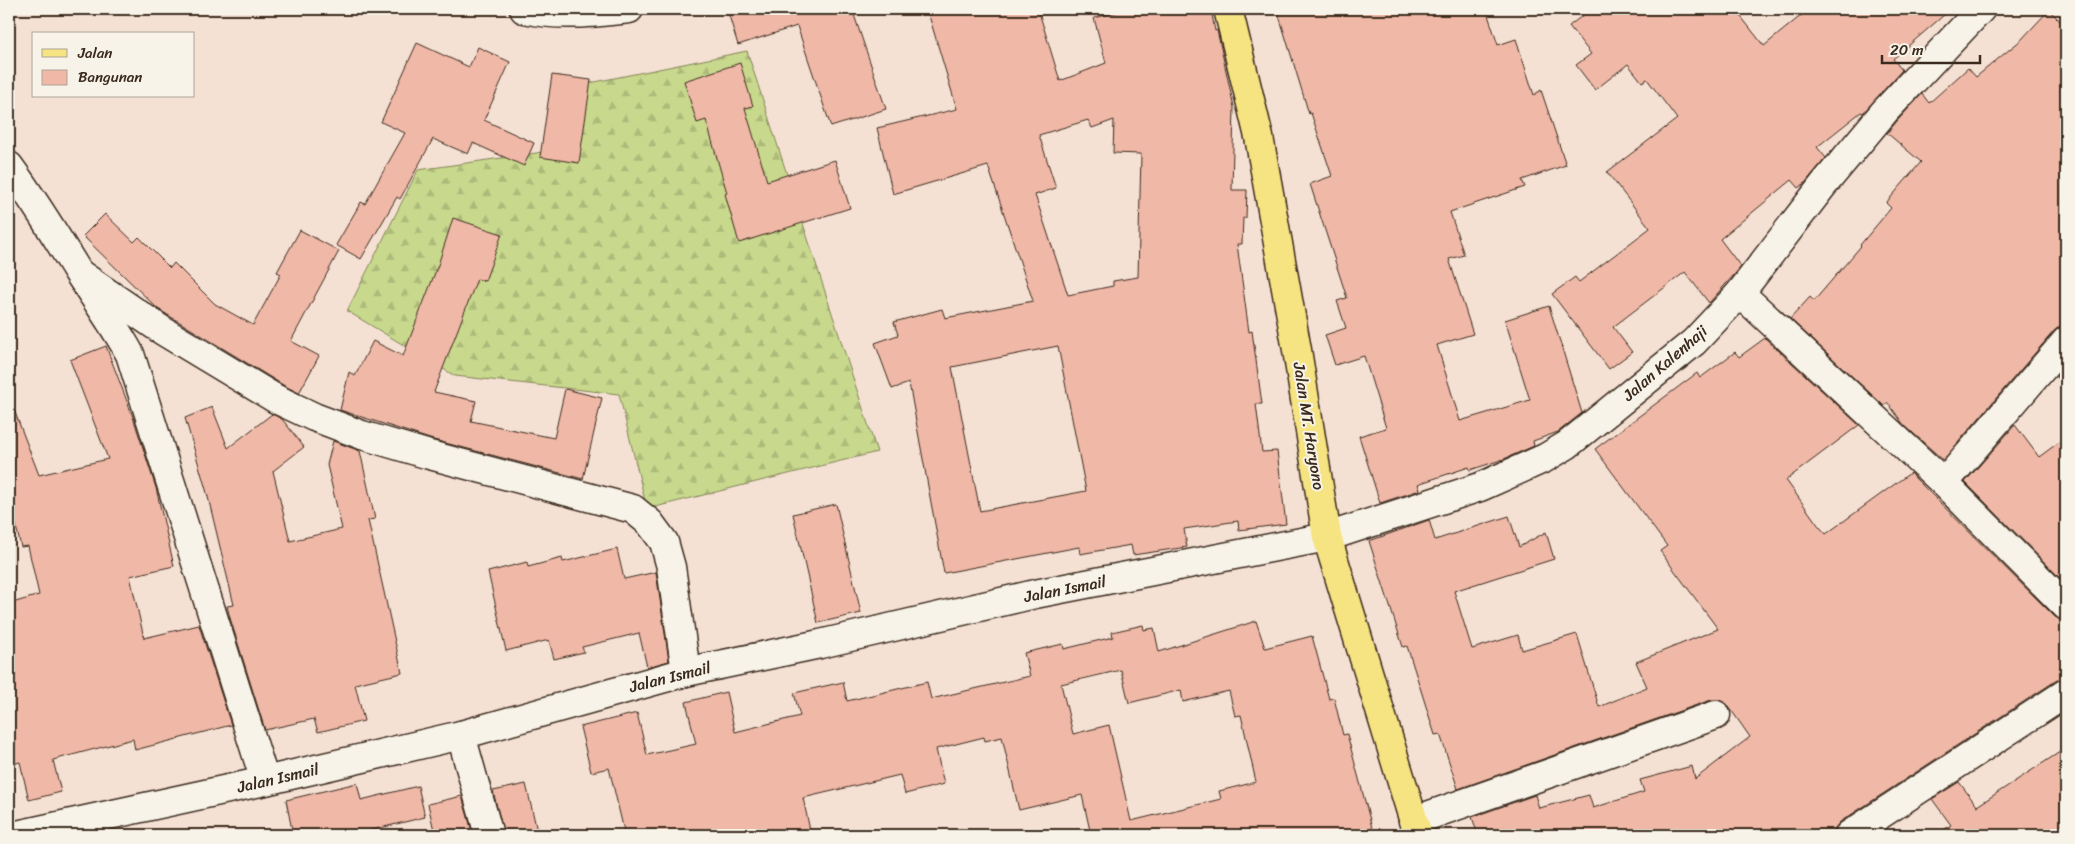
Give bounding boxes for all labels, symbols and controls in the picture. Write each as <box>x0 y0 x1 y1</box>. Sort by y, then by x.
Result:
legend <box>32 32 195 98</box>
scale bar <box>1882 32 1980 64</box>
text: 20 m <box>1890 37 1924 63</box>
text: Jalan <box>77 40 112 66</box>
text: Bangunan <box>78 64 142 90</box>
street label: Jalan Kalenhaji <box>1615 317 1715 409</box>
street label: Jalan MT. Haryono <box>1284 359 1333 492</box>
street label: Jalan Ismail <box>1020 567 1109 611</box>
street label: Jalan Ismail <box>625 653 714 701</box>
street label: Jalan Ismail <box>233 754 322 802</box>

